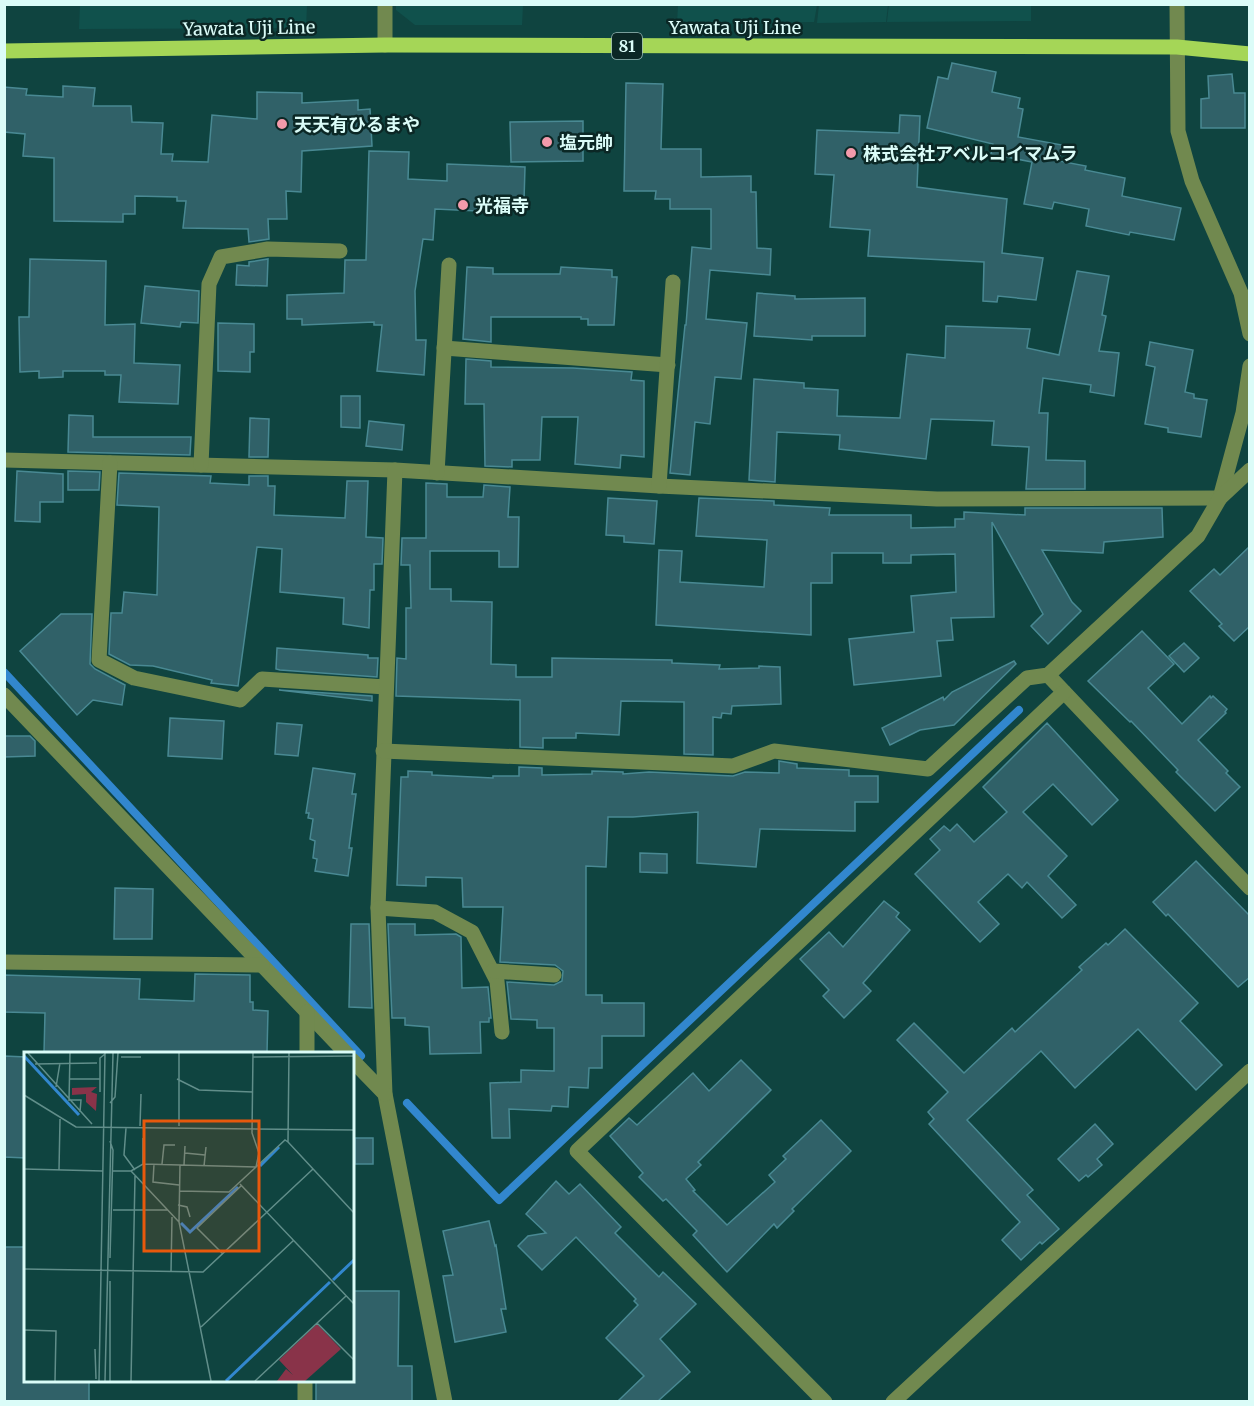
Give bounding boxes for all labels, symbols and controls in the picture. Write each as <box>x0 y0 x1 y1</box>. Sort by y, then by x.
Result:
street label: Yawata Uji Line <box>182 15 315 41</box>
street label: Yawata Uji Line <box>668 16 801 39</box>
road number: 81 <box>612 33 642 59</box>
place label: 天天有ひるまや <box>294 113 420 136</box>
marker: 天天有ひるまや <box>275 117 289 131</box>
place label: 塩元帥 <box>559 131 613 154</box>
marker: 塩元帥 <box>540 135 554 149</box>
place label: 株式会社アベルコイマムラ <box>863 142 1077 165</box>
marker: 株式会社アベルコイマムラ <box>844 146 858 160</box>
place label: 光福寺 <box>475 194 529 217</box>
marker: 光福寺 <box>456 198 470 212</box>
inset map <box>24 1052 354 1382</box>

